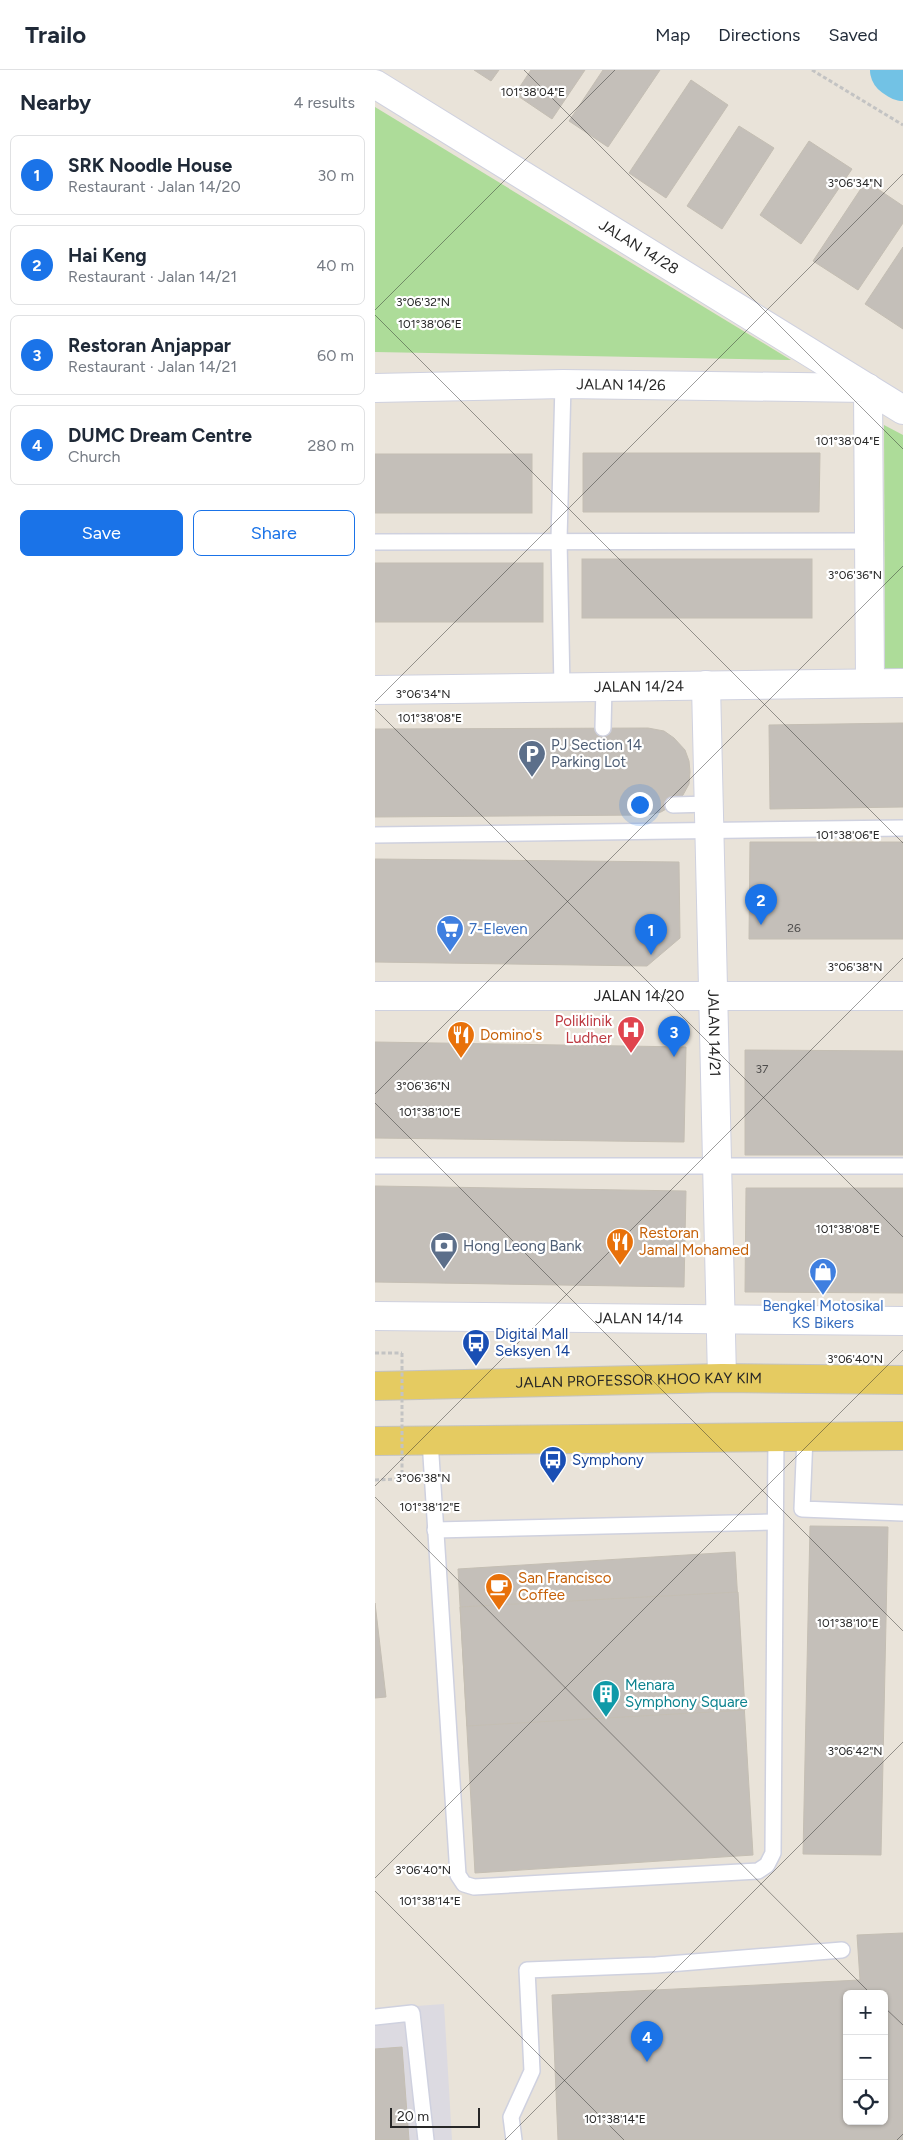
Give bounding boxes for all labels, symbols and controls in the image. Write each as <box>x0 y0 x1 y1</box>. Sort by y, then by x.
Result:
text: Trailo <box>25 20 86 49</box>
text: Map <box>655 24 690 46</box>
text: Directions <box>718 24 800 46</box>
text: Saved <box>828 24 878 46</box>
text: 101°38'04"E <box>501 85 565 99</box>
text: Nearby <box>20 90 91 115</box>
text: 4 results <box>294 93 355 112</box>
text: SRK Noodle House <box>68 154 232 177</box>
text: 1 <box>34 166 40 185</box>
text: 30 m <box>317 166 354 185</box>
text: 3°06'34"N <box>828 176 882 190</box>
text: Restaurant · Jalan 14/20 <box>68 177 241 196</box>
street label: JALAN 14/28 <box>596 216 682 278</box>
text: Hai Keng <box>68 244 147 267</box>
text: 2 <box>32 256 42 275</box>
text: 40 m <box>316 256 354 275</box>
text: Restaurant · Jalan 14/21 <box>68 267 237 286</box>
text: 3°06'32"N <box>396 295 450 309</box>
text: 101°38'06"E <box>398 317 462 331</box>
text: Restoran Anjappar <box>68 334 231 357</box>
text: 3 <box>33 346 41 365</box>
text: 60 m <box>317 346 354 365</box>
text: Restaurant · Jalan 14/21 <box>68 357 237 376</box>
street label: JALAN 14/26 <box>576 375 666 394</box>
text: DUMC Dream Centre <box>68 424 252 447</box>
text: 101°38'04"E <box>816 434 880 448</box>
text: 4 <box>32 436 42 455</box>
text: 280 m <box>307 436 354 455</box>
text: Church <box>68 447 120 466</box>
button: Save <box>20 510 183 556</box>
button: Share <box>193 510 355 556</box>
text: 3°06'36"N <box>828 568 882 582</box>
street label: JALAN 14/24 <box>594 677 684 696</box>
text: 3°06'34"N <box>396 687 450 701</box>
text: 101°38'08"E <box>398 711 462 725</box>
place label: PJ Section 14 Parking Lot <box>551 736 642 771</box>
parking icon: PJ Section 14 Parking Lot <box>517 739 547 778</box>
your location <box>627 792 653 818</box>
text: 101°38'06"E <box>816 828 880 842</box>
pin: 2 <box>745 884 777 925</box>
supermarket icon: 7-Eleven <box>435 914 465 953</box>
pin: 1 <box>635 914 667 955</box>
place label: 7-Eleven <box>469 920 528 938</box>
house number: 26 <box>787 921 801 935</box>
text: 3°06'38"N <box>828 960 882 974</box>
street label: JALAN 14/20 <box>594 987 684 1005</box>
street label: JALAN 14/21 <box>704 989 724 1077</box>
place label: Poliklinik Ludher <box>555 1012 613 1047</box>
hospital icon: Poliklinik Ludher <box>616 1015 646 1054</box>
pin: 3 <box>658 1016 690 1057</box>
restaurant icon: Domino's <box>446 1020 476 1059</box>
place label: Domino's <box>480 1026 542 1044</box>
house number: 37 <box>756 1062 769 1076</box>
text: 3°06'36"N <box>396 1079 450 1093</box>
text: 101°38'10"E <box>399 1105 461 1119</box>
text: 101°38'08"E <box>816 1222 880 1236</box>
place label: Restoran Jamal Mohamed <box>639 1224 749 1259</box>
restaurant icon: Restoran Jamal Mohamed <box>605 1227 635 1266</box>
bank icon: Hong Leong Bank <box>429 1231 459 1270</box>
place label: Hong Leong Bank <box>463 1237 583 1255</box>
shop icon: Bengkel Motosikal KS Bikers <box>808 1257 838 1296</box>
place label: Bengkel Motosikal KS Bikers <box>762 1297 884 1332</box>
street label: JALAN 14/14 <box>595 1309 683 1328</box>
place label: Digital Mall Seksyen 14 <box>495 1325 570 1360</box>
bus stop icon: Digital Mall Seksyen 14 <box>461 1328 491 1367</box>
text: 3°06'40"N <box>827 1352 883 1366</box>
street label: JALAN PROFESSOR KHOO KAY KIM <box>516 1369 762 1392</box>
bus stop icon: Symphony <box>538 1445 568 1484</box>
place label: Symphony <box>572 1451 644 1469</box>
text: 3°06'38"N <box>396 1471 450 1485</box>
text: 101°38'12"E <box>400 1500 460 1514</box>
place label: San Francisco Coffee <box>518 1569 612 1604</box>
cafe icon: San Francisco Coffee <box>484 1572 514 1611</box>
text: 101°38'10"E <box>817 1616 879 1630</box>
place label: Menara Symphony Square <box>625 1676 748 1711</box>
building icon: Menara Symphony Square <box>591 1679 621 1718</box>
text: 3°06'42"N <box>827 1744 883 1758</box>
text: 3°06'40"N <box>395 1863 451 1877</box>
text: 101°38'14"E <box>399 1894 461 1908</box>
map controls <box>843 1990 888 2125</box>
button: + <box>843 1990 888 2035</box>
pin: 4 <box>631 2021 663 2062</box>
button: − <box>843 2035 888 2080</box>
button: locate <box>843 2080 888 2125</box>
scale bar <box>390 2105 480 2128</box>
text: 20 m <box>397 2108 429 2125</box>
text: 101°38'14"E <box>584 2112 646 2126</box>

